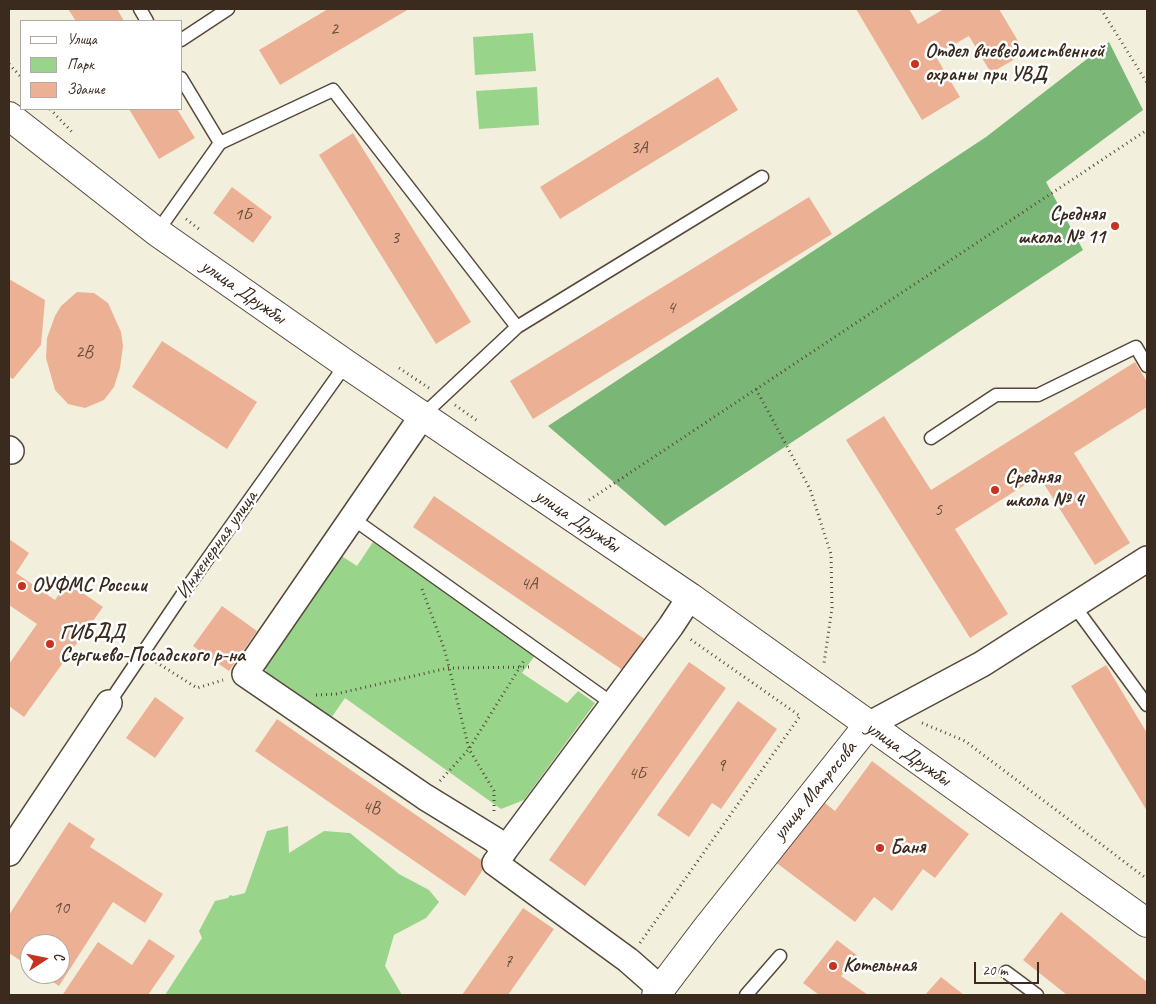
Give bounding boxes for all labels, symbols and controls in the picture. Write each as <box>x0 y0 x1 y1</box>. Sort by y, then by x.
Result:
house number: 2 <box>330 18 338 40</box>
legend <box>20 20 182 110</box>
text: Улица <box>67 30 97 49</box>
place label: Отдел вневедомственной охраны при УВД <box>925 40 1104 87</box>
text: Парк <box>67 55 94 74</box>
marker: Отдел вневедомственной охраны при УВД <box>909 58 921 70</box>
text: Здание <box>67 80 105 99</box>
house number: 3А <box>630 137 648 159</box>
place label: Средняя школа № 11 <box>1018 203 1105 250</box>
house number: 1Б <box>234 204 252 226</box>
marker: Средняя школа № 11 <box>1109 220 1121 232</box>
house number: 3 <box>391 227 399 249</box>
street label: улица Дружбы <box>196 254 290 330</box>
house number: 4 <box>667 297 675 319</box>
house number: 2В <box>75 341 93 363</box>
place label: Средняя школа № 4 <box>1005 466 1083 513</box>
street label: улица Дружбы <box>530 484 624 558</box>
marker: Средняя школа № 4 <box>989 484 1001 496</box>
street label: Инженерная улица <box>171 486 263 604</box>
house number: 5 <box>934 499 942 521</box>
house number: 4А <box>520 573 538 595</box>
place label: ОУФМС России <box>32 574 147 598</box>
marker: ОУФМС России <box>16 580 28 592</box>
place label: ГИБДД Сергиево-Посадского р-на <box>60 621 245 668</box>
marker: ГИБДД Сергиево-Посадского р-на <box>44 638 56 650</box>
street label: улица Дружбы <box>861 716 955 792</box>
street label: улица Матросова <box>768 737 862 845</box>
house number: 9 <box>717 755 725 777</box>
house number: 4Б <box>628 763 646 785</box>
house number: 4В <box>362 797 380 819</box>
place label: Баня <box>890 836 925 860</box>
marker: Баня <box>874 842 886 854</box>
house number: 10 <box>53 897 69 919</box>
north arrow <box>20 934 70 984</box>
text: С <box>50 951 68 961</box>
house number: 7 <box>504 951 512 973</box>
scale bar <box>976 952 1041 984</box>
place label: Котельная <box>843 954 916 978</box>
marker: Котельная <box>827 960 839 972</box>
text: 20 m <box>982 961 1008 980</box>

